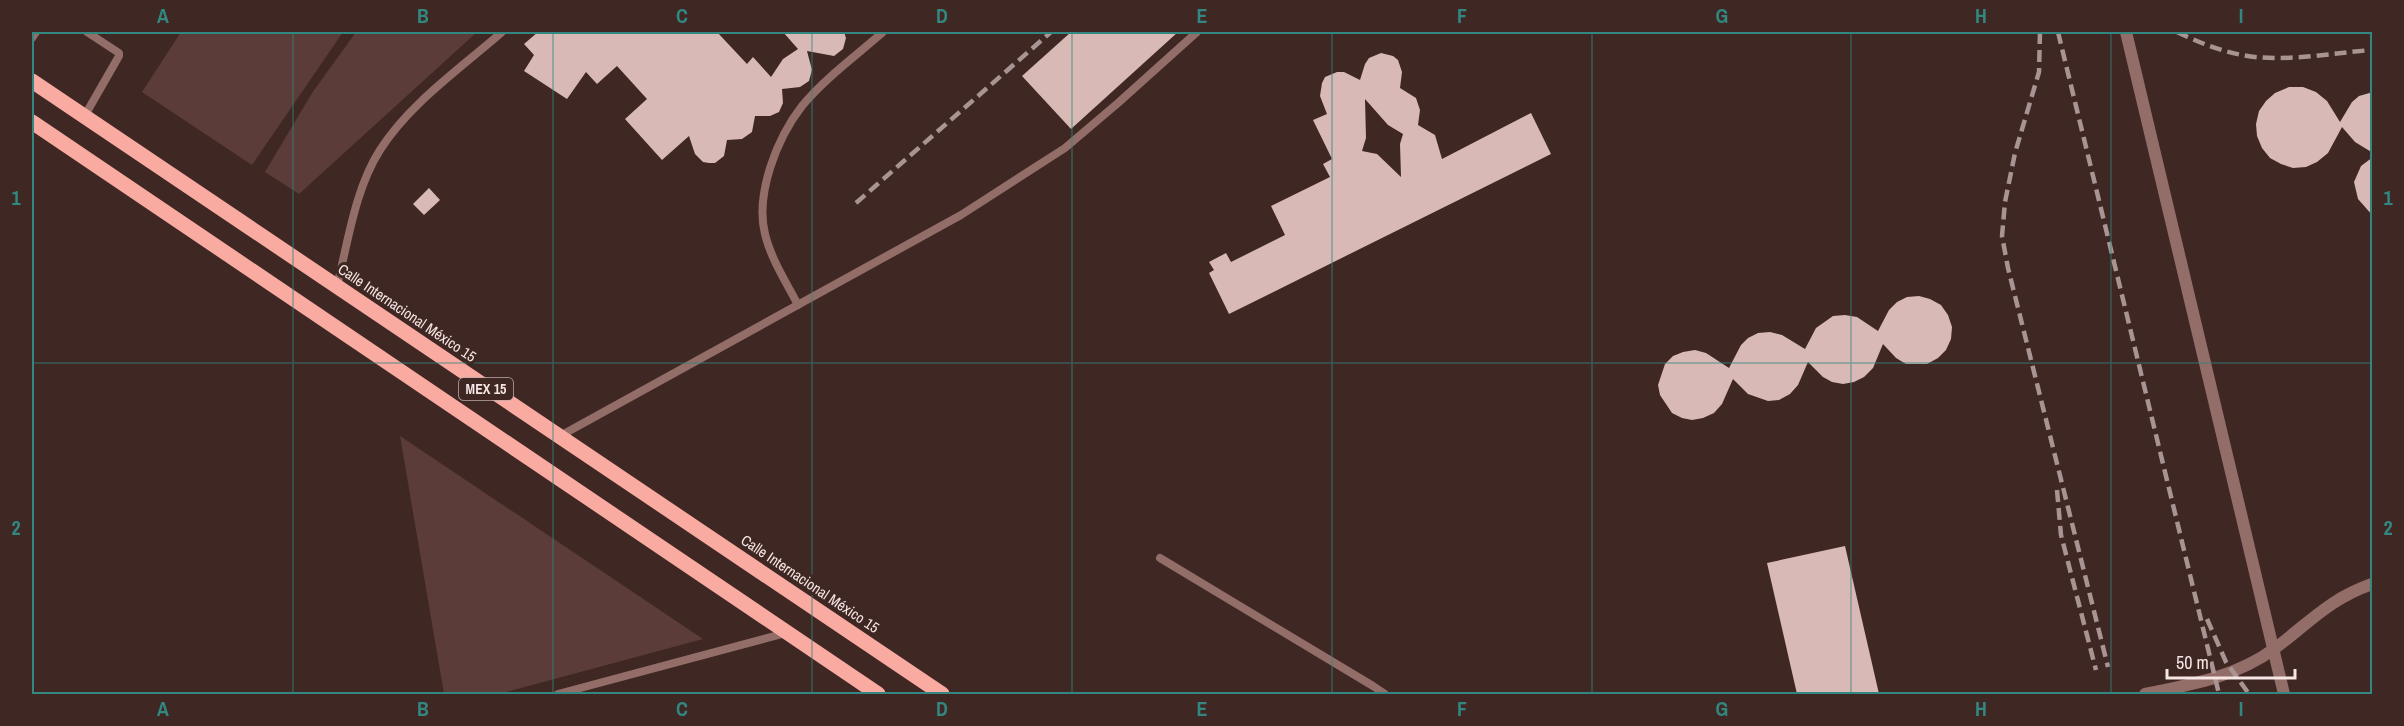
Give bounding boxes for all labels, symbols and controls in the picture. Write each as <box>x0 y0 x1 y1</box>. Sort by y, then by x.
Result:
text: A <box>157 2 169 29</box>
text: B <box>417 2 429 29</box>
text: C <box>676 2 688 29</box>
text: D <box>936 2 948 29</box>
text: E <box>1197 2 1208 29</box>
text: F <box>1457 2 1467 29</box>
text: G <box>1716 2 1728 29</box>
text: H <box>1975 2 1987 29</box>
text: I <box>2239 2 2243 29</box>
text: 1 <box>11 184 21 211</box>
text: 1 <box>2383 184 2393 211</box>
street label: Calle Internacional México 15 <box>334 258 481 367</box>
road number: MEX 15 <box>459 378 513 400</box>
text: 2 <box>11 514 21 541</box>
text: 2 <box>2383 514 2393 541</box>
street label: Calle Internacional México 15 <box>737 529 884 638</box>
scale bar <box>2167 642 2294 680</box>
text: 50 m <box>2176 650 2209 675</box>
text: A <box>157 695 169 722</box>
text: B <box>417 695 429 722</box>
text: C <box>676 695 688 722</box>
text: D <box>936 695 948 722</box>
text: E <box>1197 695 1208 722</box>
text: F <box>1457 695 1467 722</box>
text: G <box>1716 695 1728 722</box>
text: H <box>1975 695 1987 722</box>
text: I <box>2239 695 2243 722</box>

